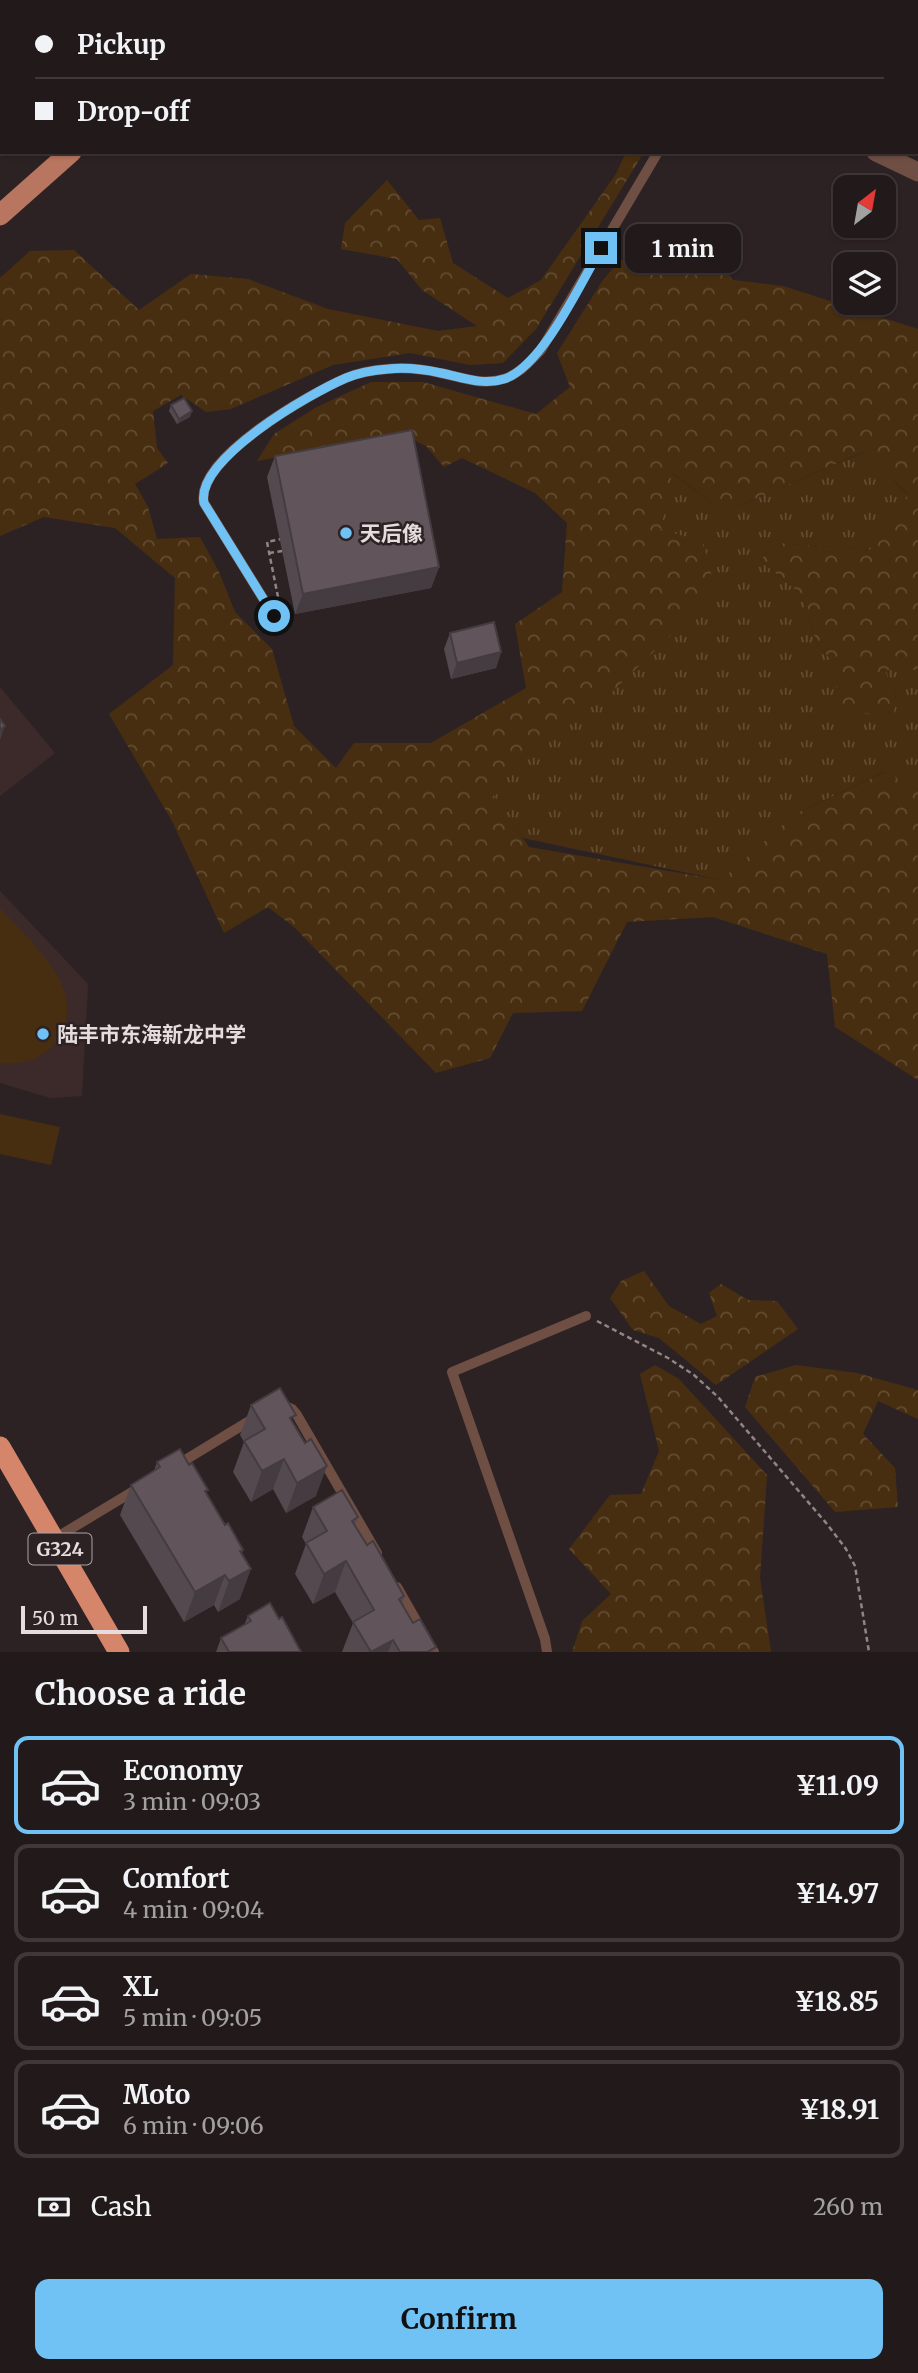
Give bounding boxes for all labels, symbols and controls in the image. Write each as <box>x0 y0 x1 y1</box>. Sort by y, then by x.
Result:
text: Pickup <box>77 28 166 61</box>
text: Drop-off <box>77 95 190 128</box>
north arrow <box>833 175 896 238</box>
map controls <box>833 175 896 315</box>
callout: 1 min <box>626 224 741 272</box>
route end <box>585 232 617 264</box>
text: 1 min <box>652 234 714 263</box>
button: layers <box>833 252 896 315</box>
place label: 天后像 <box>360 520 423 547</box>
marker: 天后像 <box>338 525 354 541</box>
route start <box>258 600 290 632</box>
place label: 陆丰市东海新龙中学 <box>57 1021 246 1048</box>
marker: 陆丰市东海新龙中学 <box>35 1026 51 1042</box>
road number: G324 <box>28 1534 92 1564</box>
scale bar <box>21 1603 147 1635</box>
text: 50 m <box>32 1606 78 1630</box>
text: Choose a ride <box>35 1674 246 1714</box>
icon: car <box>39 1754 102 1817</box>
text: Economy <box>123 1754 243 1787</box>
text: ¥11.09 <box>796 1769 879 1802</box>
text: 3 min · 09:03 <box>123 1787 261 1816</box>
icon: car <box>39 1862 102 1925</box>
text: Comfort <box>123 1862 229 1895</box>
text: ¥14.97 <box>795 1877 879 1910</box>
text: 4 min · 09:04 <box>123 1895 264 1924</box>
icon: car <box>39 1970 102 2033</box>
text: XL <box>123 1970 159 2003</box>
text: ¥18.85 <box>794 1985 879 2018</box>
text: 5 min · 09:05 <box>123 2003 262 2032</box>
icon: car <box>39 2078 102 2141</box>
text: Moto <box>123 2078 190 2111</box>
text: ¥18.91 <box>799 2093 879 2126</box>
text: 6 min · 09:06 <box>123 2111 264 2140</box>
icon: cash <box>35 2188 73 2226</box>
text: Cash <box>91 2190 152 2223</box>
text: 260 m <box>813 2192 883 2221</box>
button: Confirm <box>35 2279 883 2359</box>

